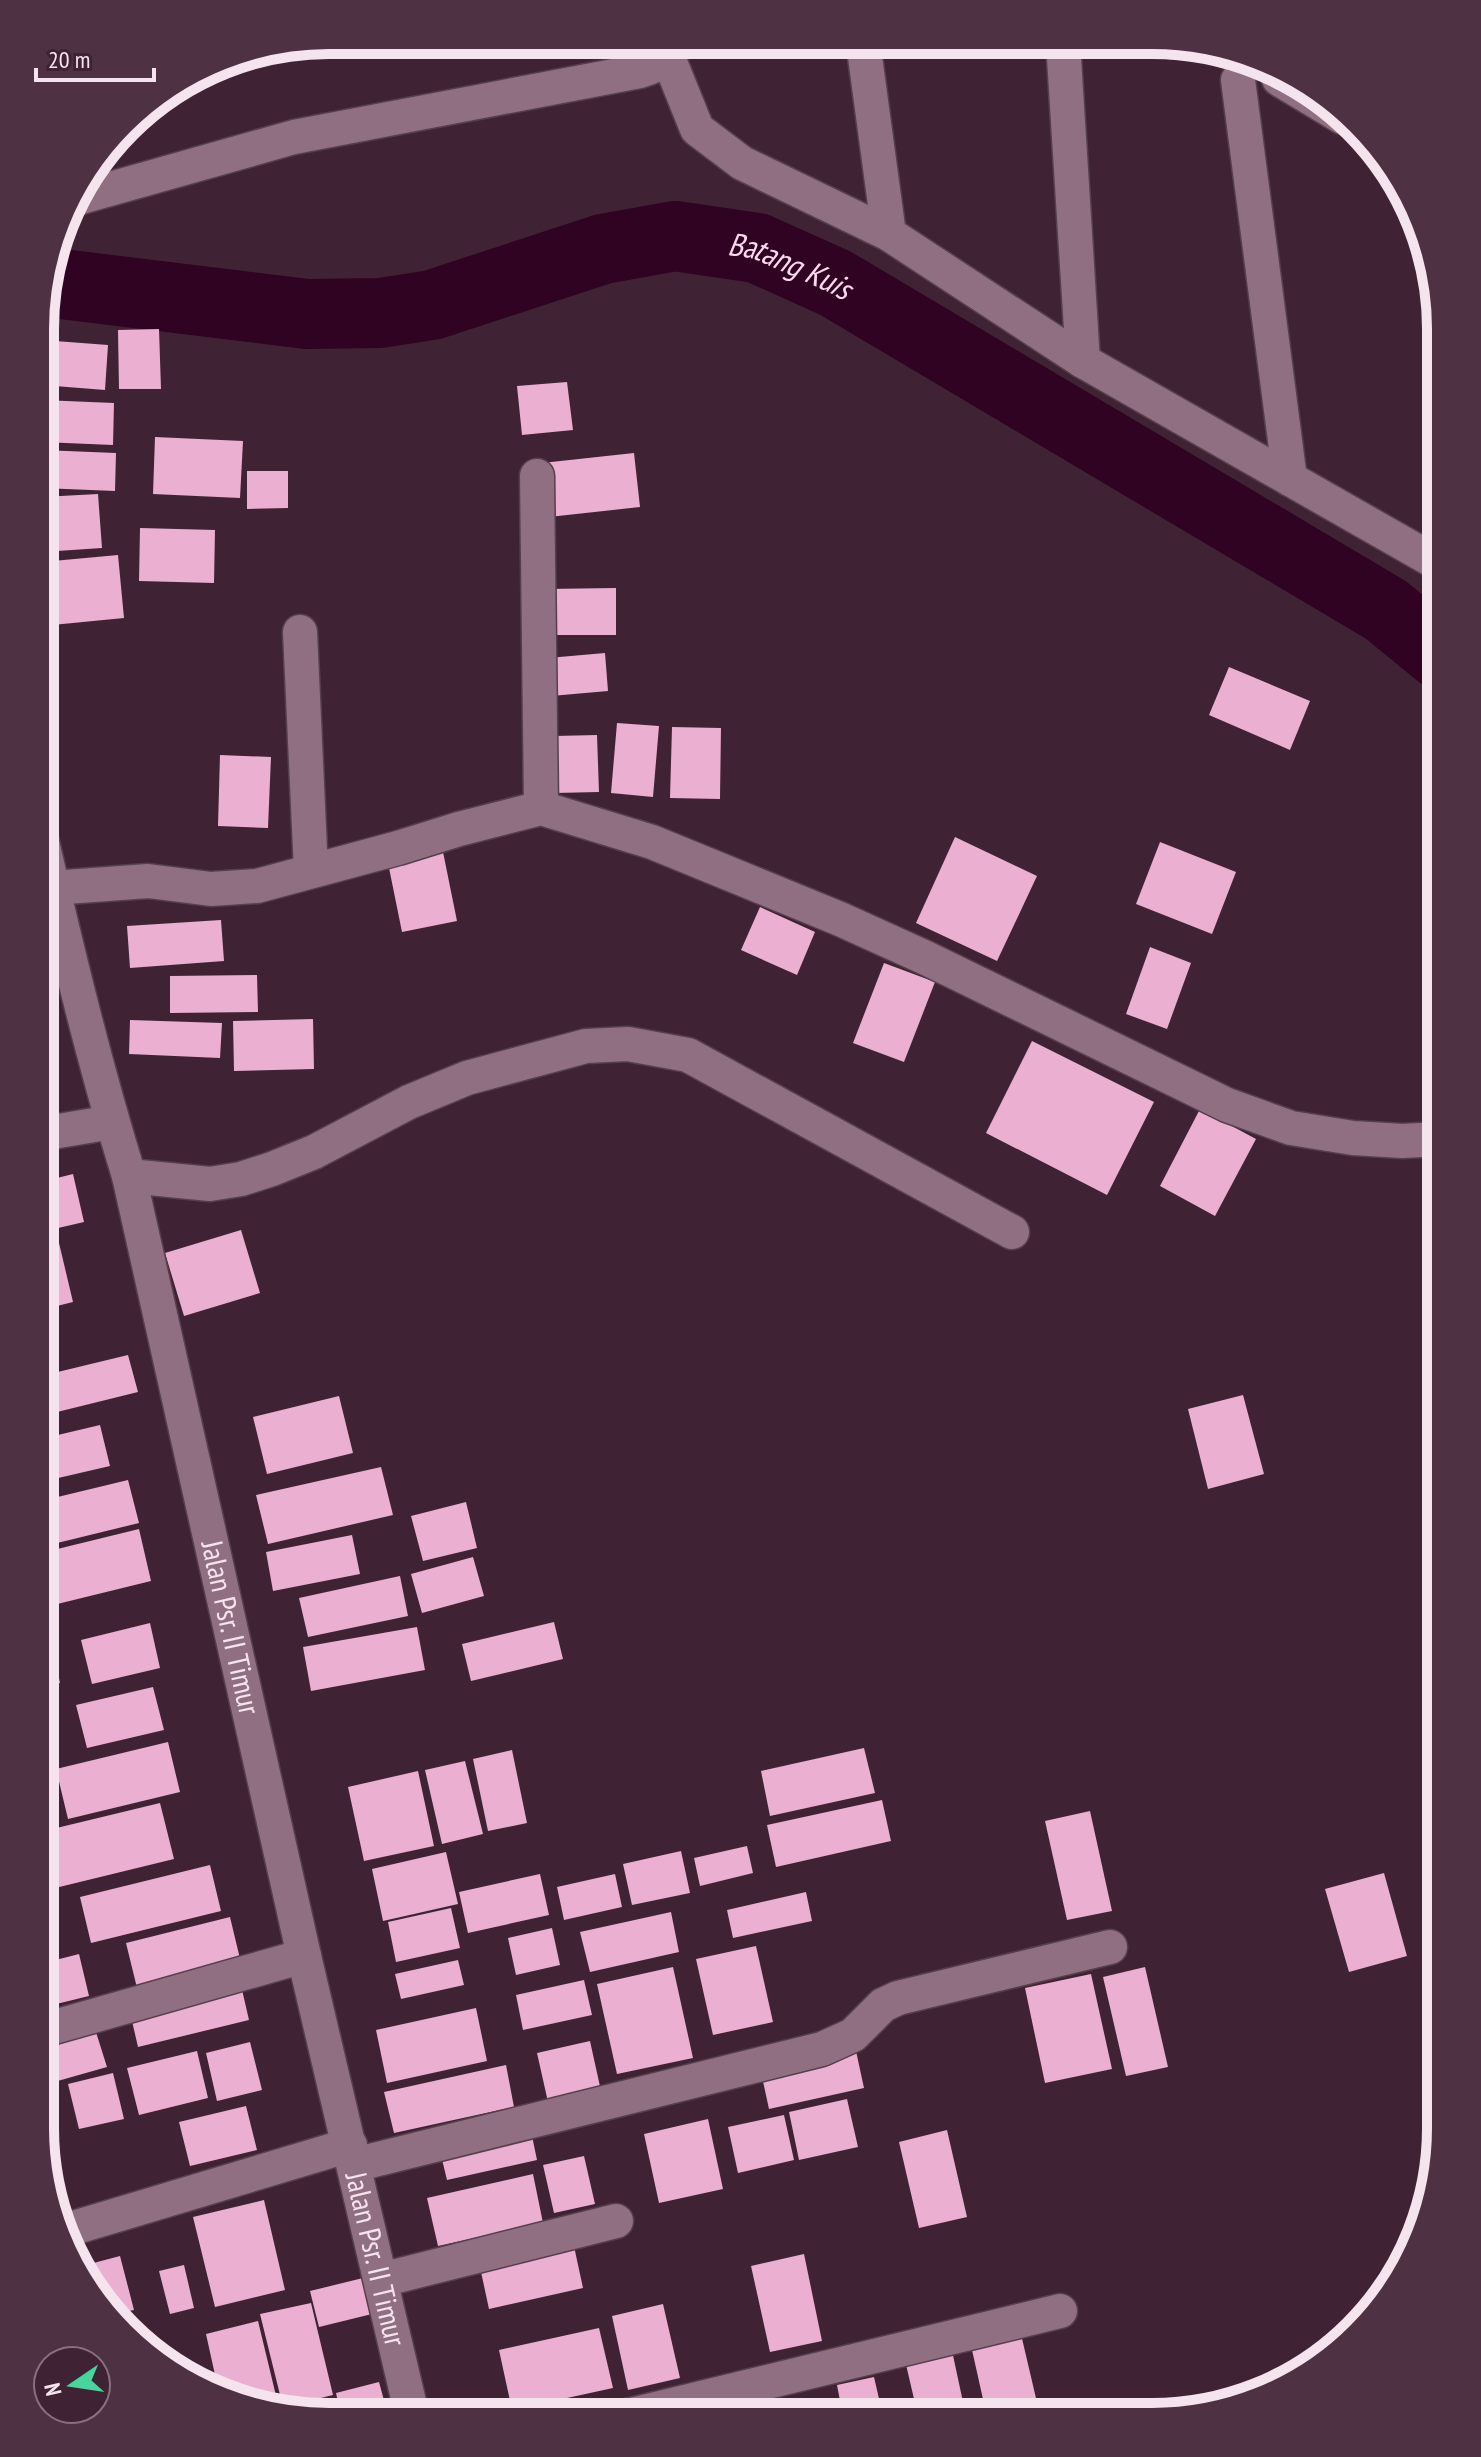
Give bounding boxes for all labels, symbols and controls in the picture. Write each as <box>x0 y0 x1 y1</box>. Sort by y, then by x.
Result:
scale bar <box>36 32 154 82</box>
text: 20 m <box>48 44 90 75</box>
water label: Batang Kuis <box>725 222 863 310</box>
street label: Jalan Psr. II Timur <box>193 1535 270 1719</box>
street label: Jalan Psr. II Timur <box>337 2167 416 2350</box>
north arrow <box>32 2345 112 2425</box>
text: N <box>38 2381 67 2398</box>

